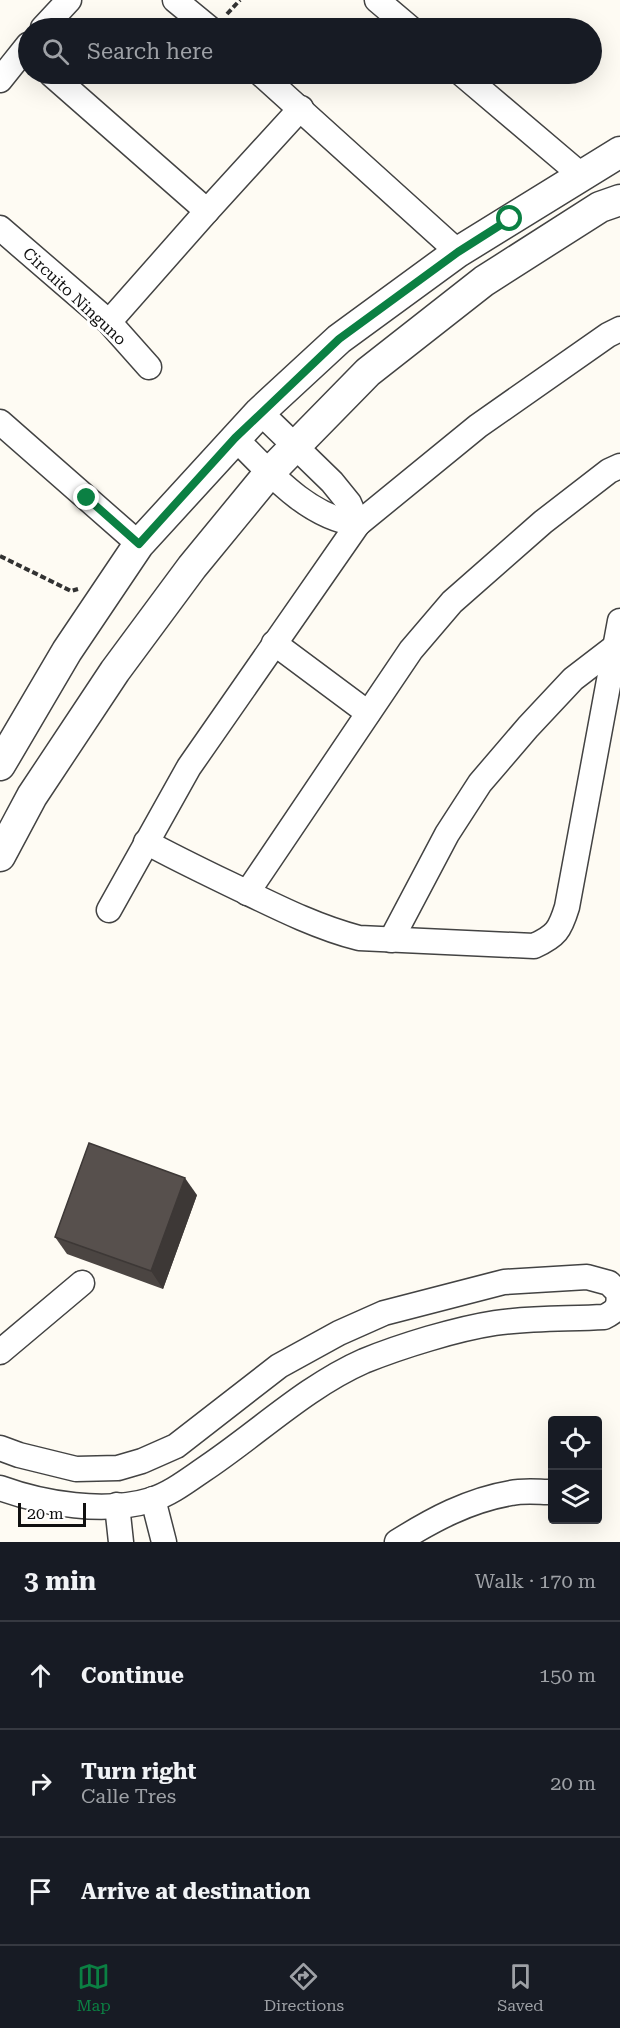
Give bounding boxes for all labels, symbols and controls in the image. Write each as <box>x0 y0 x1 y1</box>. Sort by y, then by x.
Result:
search box <box>18 18 602 84</box>
icon: search <box>39 35 72 68</box>
text: Search here <box>87 39 213 64</box>
route start <box>496 205 522 231</box>
street label: Circuito Ninguno <box>19 244 130 349</box>
route end <box>73 484 99 510</box>
map controls <box>548 1416 602 1524</box>
button: locate <box>548 1416 602 1470</box>
button: layers <box>548 1470 602 1524</box>
scale bar <box>18 1500 86 1528</box>
text: 20 m <box>27 1504 64 1523</box>
text: 3 min <box>24 1566 96 1596</box>
text: Walk · 170 m <box>475 1569 596 1593</box>
icon: ahead <box>24 1659 57 1692</box>
text: Continue <box>81 1663 184 1688</box>
text: 150 m <box>539 1663 596 1687</box>
text: Turn right <box>81 1759 196 1784</box>
icon: right <box>24 1767 57 1800</box>
text: 20 m <box>550 1771 596 1795</box>
text: Calle Tres <box>81 1784 176 1808</box>
icon: arrive <box>24 1875 57 1908</box>
text: Arrive at destination <box>81 1879 310 1904</box>
tab: Map <box>76 1960 111 2015</box>
tab: Directions <box>264 1960 344 2015</box>
tab: Saved <box>497 1960 544 2015</box>

